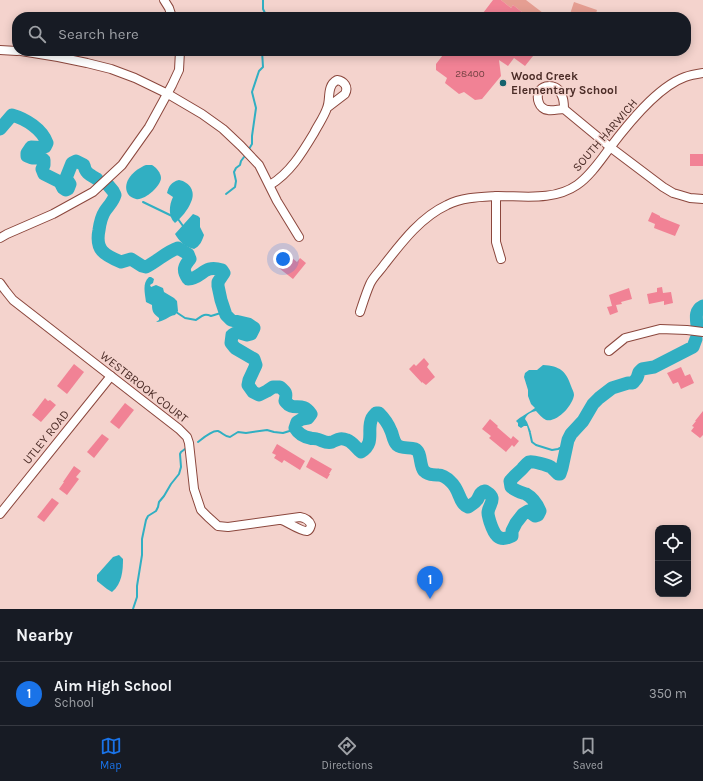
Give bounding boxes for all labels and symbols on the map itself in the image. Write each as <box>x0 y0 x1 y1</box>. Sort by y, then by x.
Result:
house number: 28400 <box>455 68 485 80</box>
place label: Wood Creek Elementary School <box>511 69 618 97</box>
marker: Wood Creek Elementary School <box>498 78 508 88</box>
street label: SOUTH HARWICH <box>570 96 640 174</box>
your location <box>273 249 293 269</box>
street label: WESTBROOK COURT <box>97 348 191 426</box>
street label: UTLEY ROAD <box>20 407 72 467</box>
pin: 1 <box>417 566 443 599</box>

